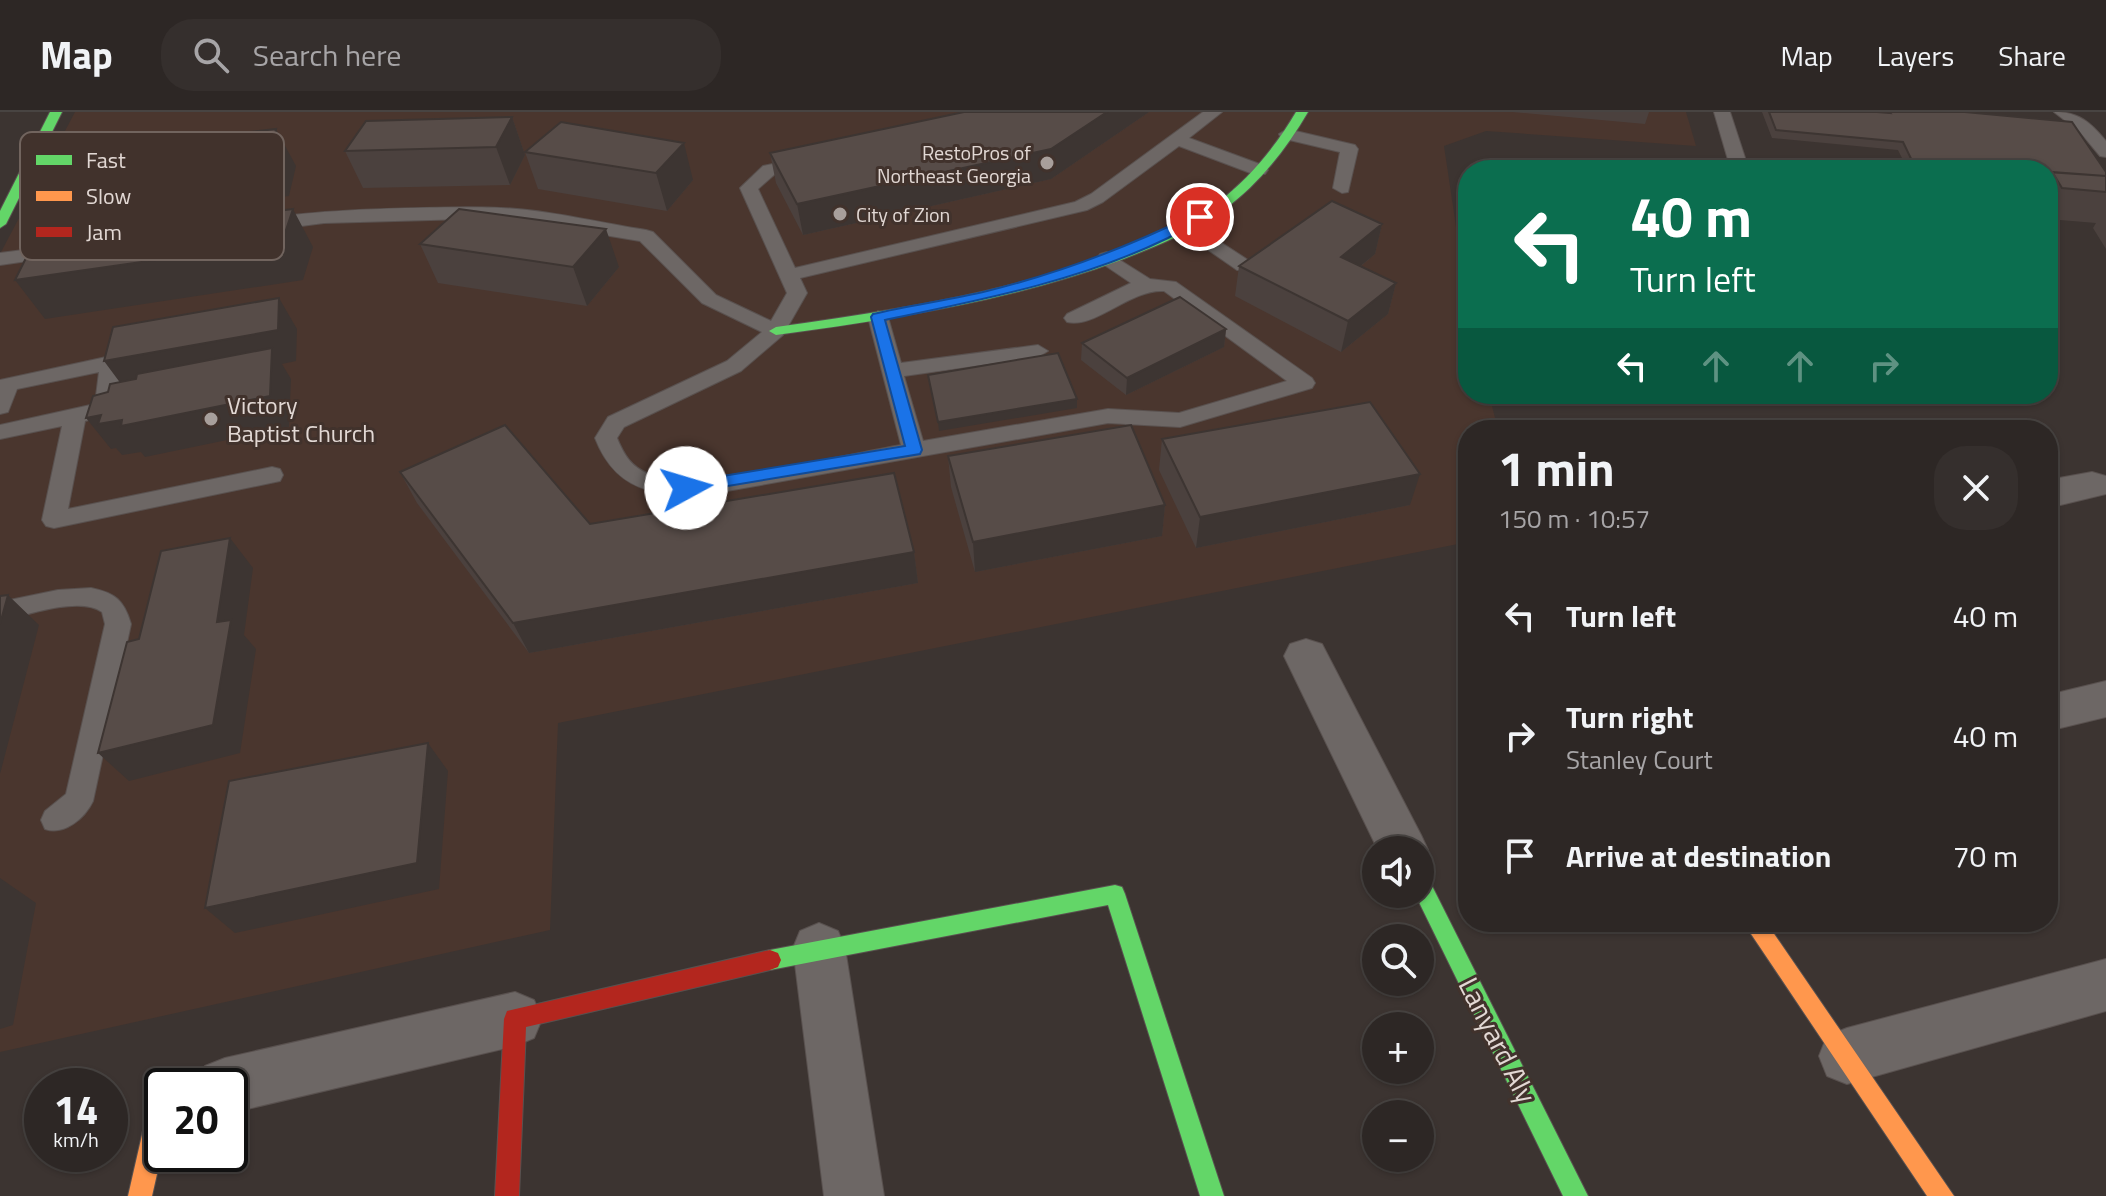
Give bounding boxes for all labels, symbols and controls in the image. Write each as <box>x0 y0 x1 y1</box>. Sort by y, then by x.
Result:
search box <box>161 19 721 91</box>
text: Map <box>40 26 113 84</box>
text: Search here <box>253 32 402 78</box>
icon: search <box>189 33 233 77</box>
text: Map <box>1780 34 1833 77</box>
text: Layers <box>1877 34 1954 77</box>
text: Share <box>1998 34 2066 77</box>
legend <box>20 132 284 260</box>
place label: RestoPros of Northeast Georgia <box>877 137 1031 191</box>
text: Fast <box>86 143 126 177</box>
marker: RestoPros of Northeast Georgia <box>1038 154 1056 172</box>
text: 40 m <box>1630 174 1752 259</box>
text: Slow <box>86 179 132 213</box>
pin <box>1166 183 1234 251</box>
icon: left <box>1498 192 1602 296</box>
icon: arrive <box>1178 195 1222 239</box>
place label: City of Zion <box>856 199 950 230</box>
marker: City of Zion <box>831 205 849 223</box>
text: Jam <box>86 215 122 249</box>
text: Turn left <box>1630 251 1756 306</box>
icon: left <box>1610 344 1654 388</box>
icon: ahead <box>1694 344 1738 388</box>
icon: ahead <box>1778 344 1822 388</box>
icon: right <box>1862 344 1906 388</box>
place label: Victory Baptist Church <box>227 387 375 451</box>
marker: Victory Baptist Church <box>202 410 220 428</box>
text: 1 min <box>1498 432 1615 505</box>
position arrow <box>644 446 728 530</box>
button: close <box>1934 446 2018 530</box>
text: 150 m · 10:57 <box>1498 499 1650 538</box>
text: Turn left <box>1566 593 1676 639</box>
text: 40 m <box>1953 593 2018 639</box>
icon: left <box>1498 594 1542 638</box>
text: Turn right <box>1566 694 1694 740</box>
text: 40 m <box>1953 713 2018 759</box>
icon: right <box>1498 714 1542 758</box>
text: Stanley Court <box>1566 740 1713 779</box>
text: Arrive at destination <box>1566 833 1831 879</box>
text: 70 m <box>1953 833 2018 879</box>
icon: arrive <box>1498 834 1542 878</box>
map controls <box>1362 836 1434 1172</box>
button: sound <box>1362 836 1434 908</box>
button: search <box>1362 924 1434 996</box>
street label: Lanyard Aly <box>1448 969 1548 1111</box>
button: + <box>1362 1012 1434 1084</box>
speed limit sign: 20 <box>144 1068 248 1172</box>
text: 14 <box>54 1079 98 1140</box>
button: − <box>1362 1100 1434 1172</box>
text: km/h <box>53 1124 99 1155</box>

